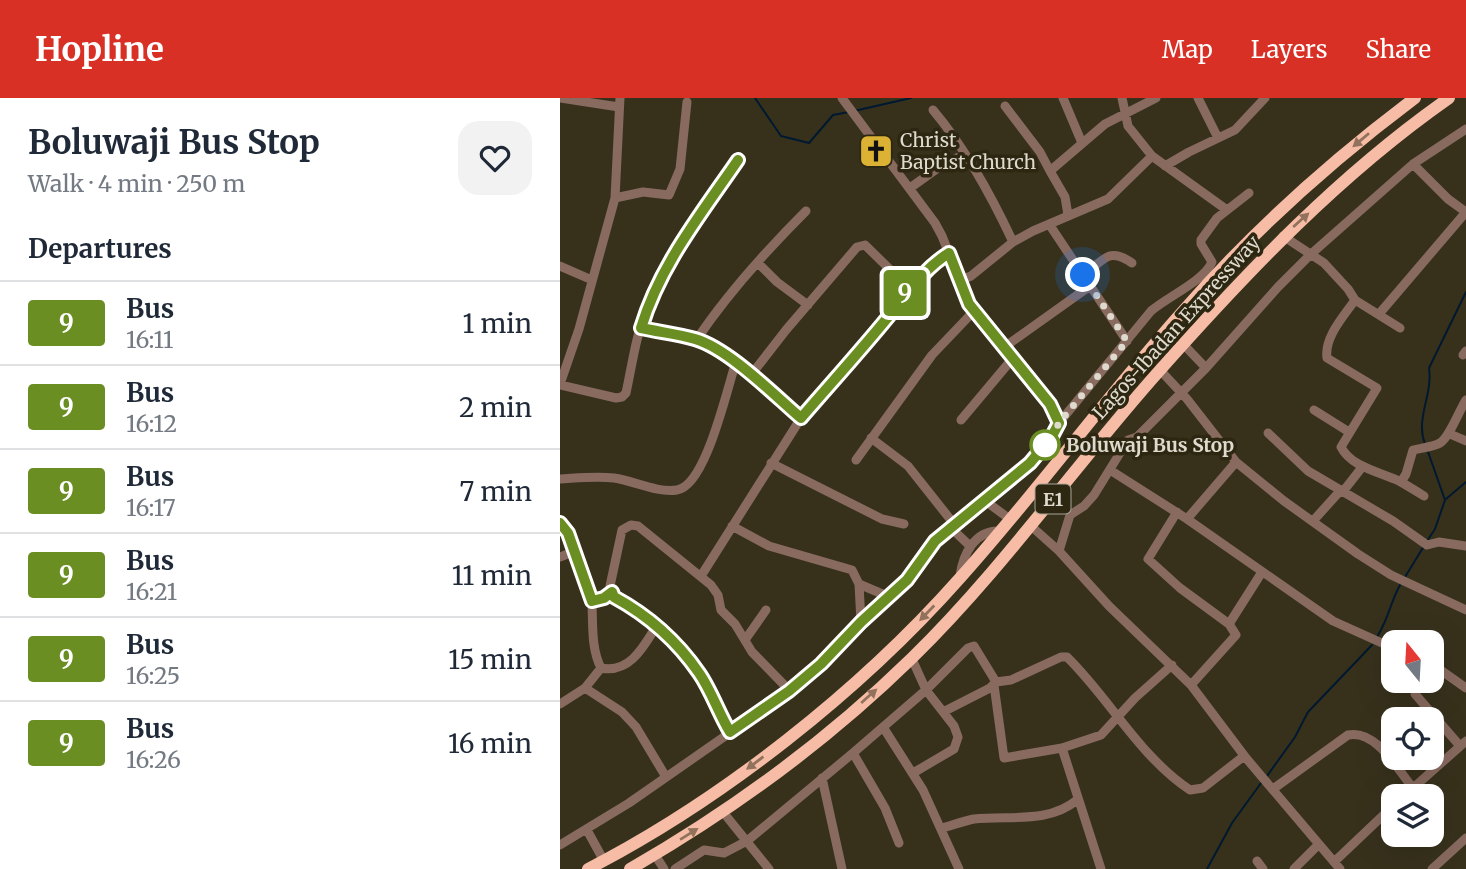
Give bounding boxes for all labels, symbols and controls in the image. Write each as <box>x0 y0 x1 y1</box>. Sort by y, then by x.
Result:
text: Hopline <box>35 29 164 70</box>
text: Map <box>1162 34 1213 65</box>
text: Layers <box>1251 34 1327 65</box>
text: Share <box>1365 34 1431 65</box>
button: heart <box>458 121 532 195</box>
text: Boluwaji Bus Stop <box>28 122 320 163</box>
place label: Christ Baptist Church <box>900 128 1036 174</box>
church icon: Christ Baptist Church <box>857 132 895 170</box>
one-way arrow <box>1352 132 1370 147</box>
text: Walk · 4 min · 250 m <box>28 169 245 198</box>
one-way arrow <box>1292 212 1309 228</box>
street label: Lagos-Ibadan Expressway <box>1087 230 1265 424</box>
text: Departures <box>28 232 172 265</box>
your location <box>1065 257 1100 292</box>
line badge: 9 <box>882 270 928 316</box>
text: 9 <box>898 277 912 308</box>
text: Bus <box>126 292 174 325</box>
text: 9 <box>59 307 74 338</box>
text: 1 min <box>463 307 532 340</box>
text: 16:11 <box>126 325 174 354</box>
text: Bus <box>126 376 174 409</box>
text: 9 <box>59 391 74 422</box>
text: 2 min <box>459 391 532 424</box>
text: 16:12 <box>126 409 177 438</box>
marker: Boluwaji Bus Stop <box>1030 430 1060 460</box>
place label: Boluwaji Bus Stop <box>1066 433 1234 457</box>
text: Bus <box>126 460 174 493</box>
text: 9 <box>59 475 74 506</box>
text: 7 min <box>460 475 532 508</box>
road number: E1 <box>1036 484 1070 514</box>
text: 16:17 <box>126 493 176 522</box>
text: Bus <box>126 544 174 577</box>
text: 9 <box>59 559 74 590</box>
text: 11 min <box>452 559 532 592</box>
text: 16:21 <box>126 577 177 606</box>
one-way arrow <box>919 604 935 621</box>
text: Bus <box>126 628 174 661</box>
north arrow <box>1381 630 1444 693</box>
map controls <box>1381 630 1444 847</box>
text: 9 <box>59 643 74 674</box>
text: 15 min <box>448 643 532 676</box>
text: 16:25 <box>126 661 180 690</box>
one-way arrow <box>860 688 878 704</box>
button: locate <box>1381 707 1444 770</box>
text: Bus <box>126 712 174 745</box>
text: 9 <box>59 727 74 758</box>
text: 16 min <box>448 727 532 760</box>
text: 16:26 <box>126 745 181 774</box>
one-way arrow <box>746 755 764 769</box>
button: layers <box>1381 784 1444 847</box>
one-way arrow <box>679 828 698 840</box>

